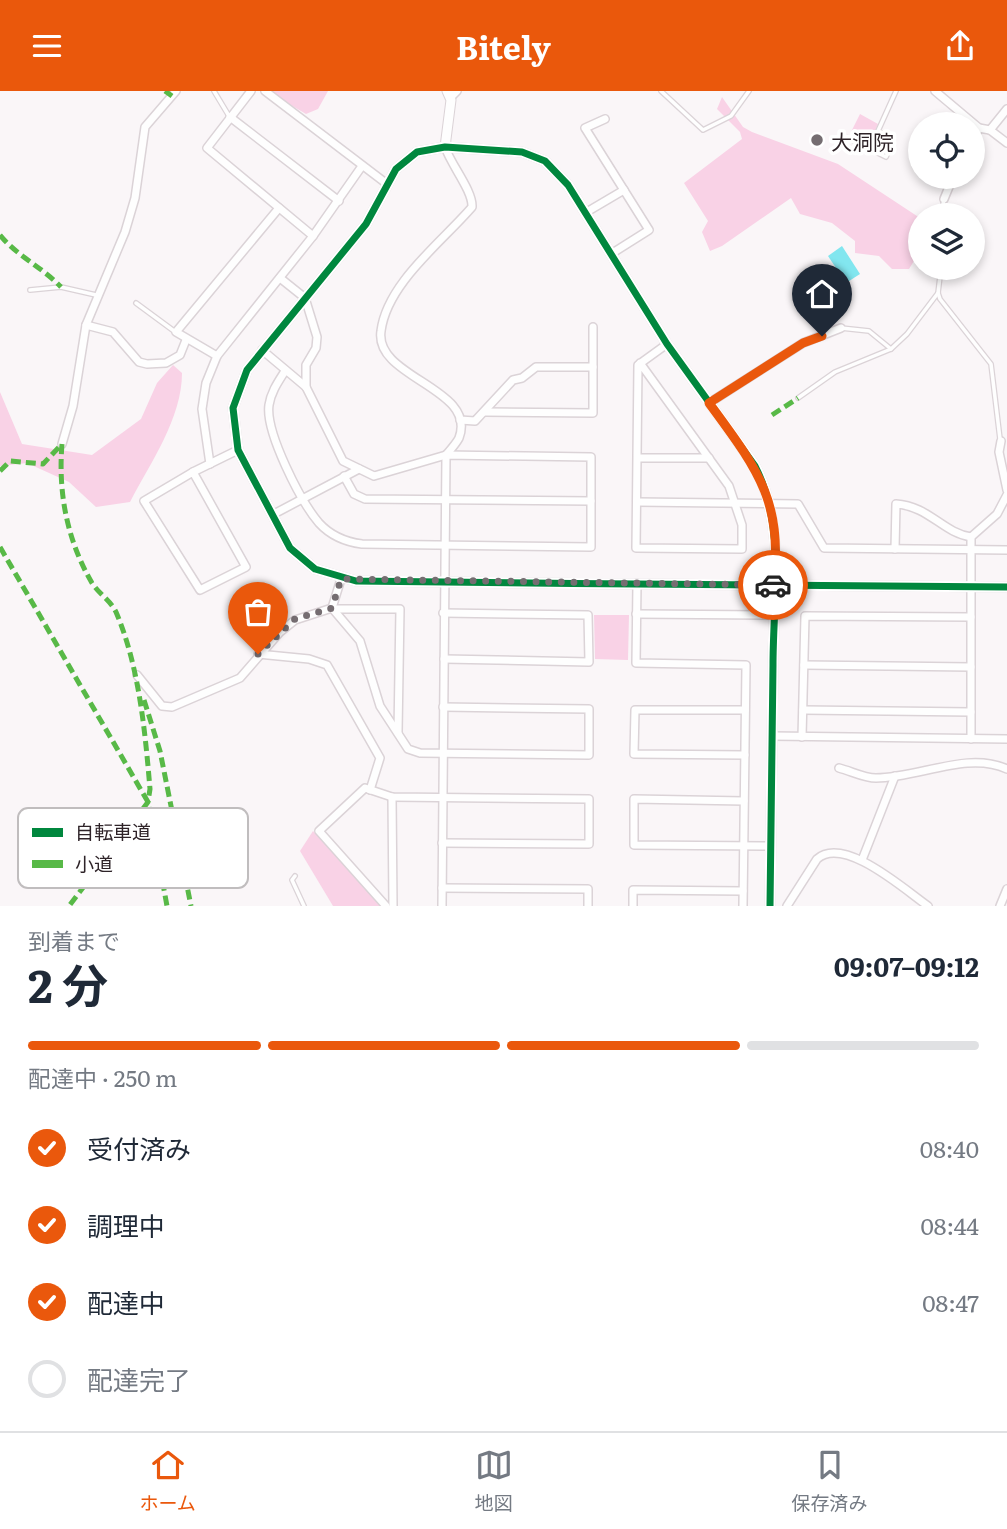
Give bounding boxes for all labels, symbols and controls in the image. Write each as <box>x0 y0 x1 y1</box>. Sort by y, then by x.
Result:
text: Bitely <box>456 22 551 70</box>
icon: menu <box>28 27 66 65</box>
icon: share <box>941 27 979 65</box>
map controls <box>908 112 985 280</box>
button: locate <box>908 112 985 189</box>
place label: 大洞院 <box>831 125 894 156</box>
marker: 大洞院 <box>809 132 825 148</box>
button: layers <box>908 203 985 280</box>
pin <box>792 264 852 336</box>
icon: home <box>803 275 841 313</box>
courier <box>738 550 808 620</box>
icon: car <box>754 566 792 604</box>
pin <box>228 582 288 654</box>
icon: bag <box>239 593 277 631</box>
legend <box>18 808 248 888</box>
text: 自転車道 <box>75 817 151 845</box>
text: 小道 <box>75 849 113 877</box>
text: 到着まで <box>28 923 120 957</box>
text: 09:07–09:12 <box>834 946 979 985</box>
text: 2 分 <box>28 949 108 1017</box>
text: 配達中 · 250 m <box>28 1060 177 1094</box>
text: 受付済み <box>87 1128 191 1167</box>
icon: check <box>28 1129 66 1167</box>
text: 08:40 <box>920 1131 979 1165</box>
text: 調理中 <box>87 1205 165 1244</box>
icon: check <box>28 1206 66 1244</box>
text: 08:44 <box>920 1208 979 1242</box>
text: 配達中 <box>87 1282 165 1321</box>
icon: check <box>28 1283 66 1321</box>
text: 08:47 <box>922 1285 979 1319</box>
text: 配達完了 <box>87 1359 191 1398</box>
tab: ホーム <box>139 1446 196 1516</box>
tab: 地図 <box>475 1446 513 1516</box>
tab: 保存済み <box>792 1446 868 1516</box>

